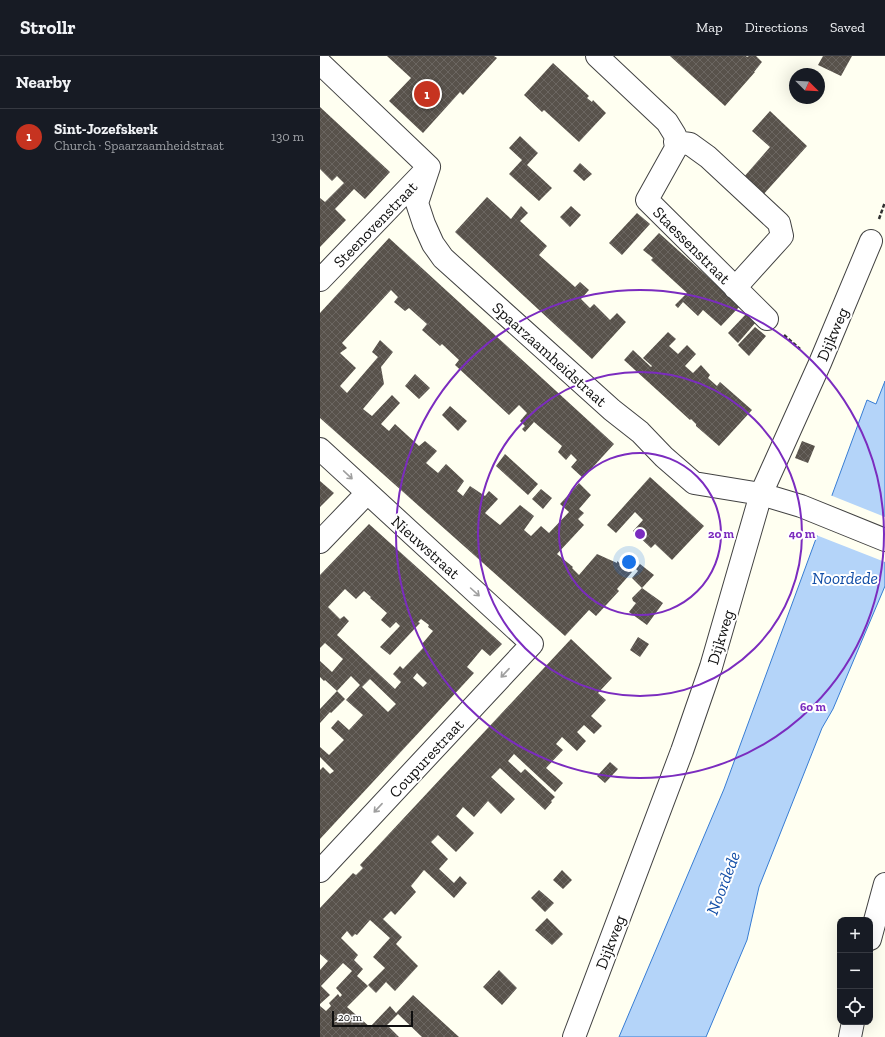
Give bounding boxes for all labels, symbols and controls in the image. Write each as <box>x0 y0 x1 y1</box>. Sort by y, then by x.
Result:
text: Strollr <box>20 16 76 39</box>
text: Map <box>696 19 723 36</box>
text: Directions <box>745 19 808 36</box>
text: Saved <box>830 19 865 36</box>
north arrow <box>789 68 825 104</box>
text: Nearby <box>16 72 71 92</box>
pin: 1 <box>414 79 440 109</box>
text: Sint-Jozefskerk <box>54 120 158 138</box>
text: 1 <box>26 129 32 144</box>
text: 130 m <box>271 129 304 144</box>
text: Church · Spaarzaamheidstraat <box>54 138 224 153</box>
street label: Steenovenstraat <box>330 177 421 271</box>
street label: Staessenstraat <box>649 203 734 288</box>
street label: Spaarzaamheidstraat <box>489 298 611 411</box>
street label: Dijkweg <box>813 304 852 364</box>
one-way arrow <box>343 471 354 480</box>
street label: Nieuwstraat <box>388 512 464 583</box>
centre of rings <box>633 527 647 541</box>
text: 20 m <box>708 527 735 541</box>
text: 40 m <box>789 527 816 541</box>
your location <box>619 552 639 572</box>
water label: Noordede <box>812 568 878 588</box>
one-way arrow <box>470 587 480 597</box>
street label: Dijkweg <box>703 607 738 667</box>
one-way arrow <box>501 667 510 678</box>
text: 60 m <box>800 700 827 714</box>
street label: Coupurestraat <box>385 715 468 802</box>
one-way arrow <box>374 803 383 814</box>
water label: Noordede <box>702 849 744 917</box>
street label: Dijkweg <box>591 912 630 972</box>
map controls <box>837 917 873 1025</box>
button: + <box>837 917 873 953</box>
button: − <box>837 953 873 989</box>
button: locate <box>837 989 873 1025</box>
scale bar <box>332 1009 413 1028</box>
text: 20 m <box>338 1011 362 1024</box>

